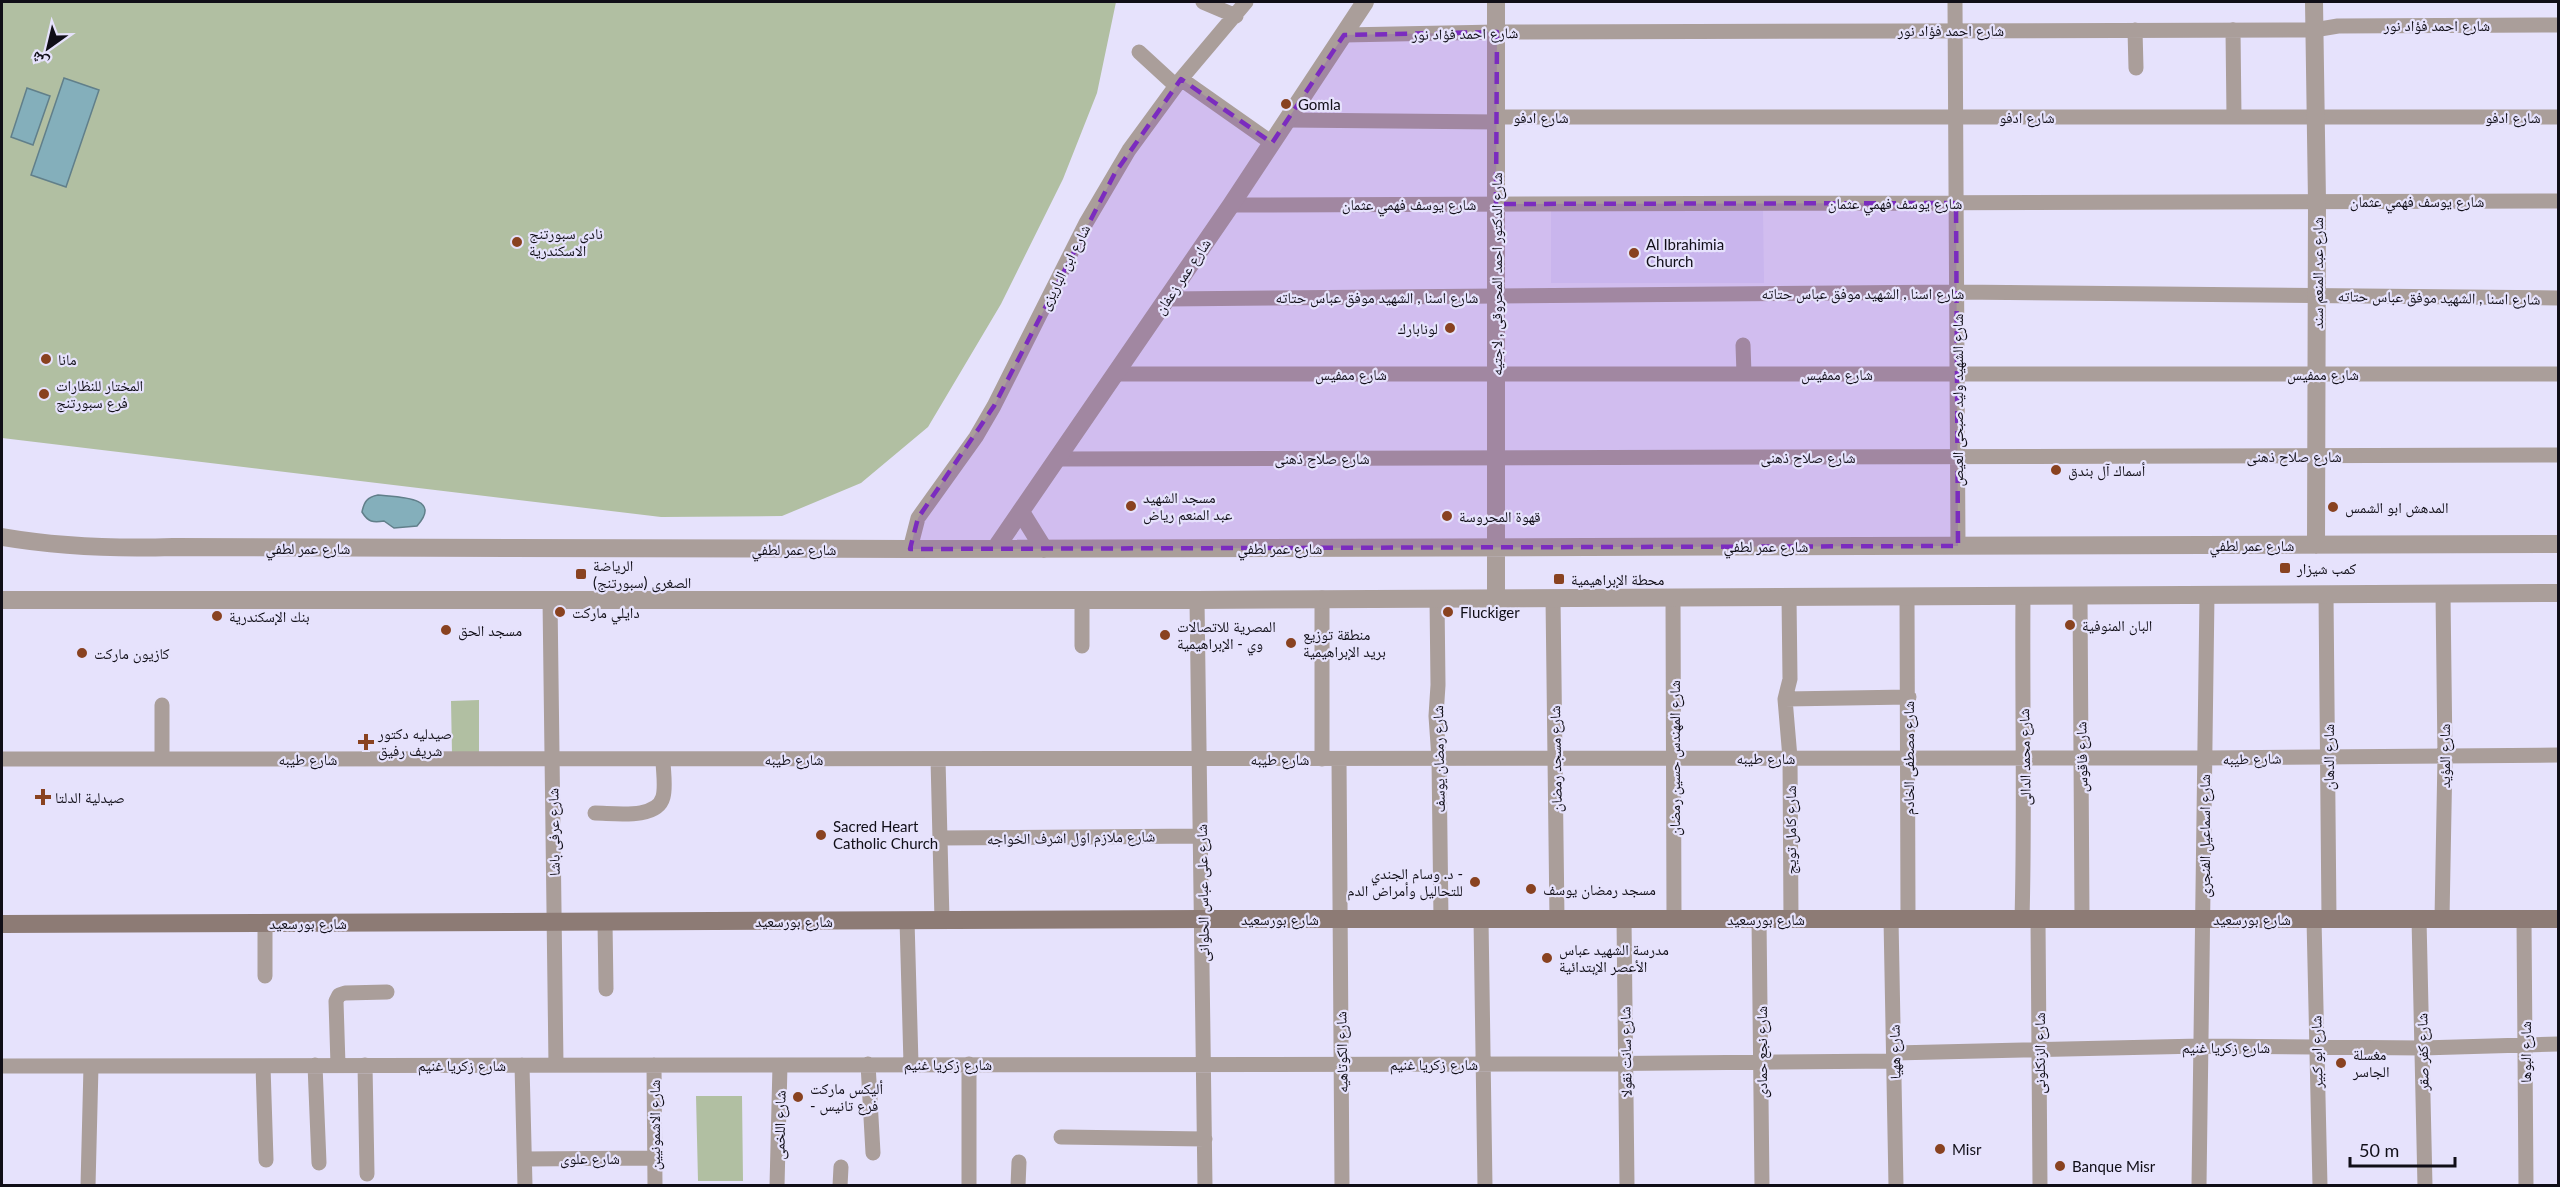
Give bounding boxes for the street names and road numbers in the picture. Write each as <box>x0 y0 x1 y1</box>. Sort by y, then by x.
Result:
street label: شارع احمد فؤاد نور <box>2383 16 2490 36</box>
street label: شارع احمد فؤاد نور <box>1897 21 2004 41</box>
street label: شارع احمد فؤاد نور <box>1411 23 1519 45</box>
street label: شارع ادفو <box>1513 108 1569 128</box>
street label: شارع ادفو <box>1999 108 2055 128</box>
street label: شارع ادفو <box>2485 108 2541 128</box>
street label: شارع الدكتور احمد المحروقى , لاجتيه <box>1487 172 1507 376</box>
street label: شارع يوسف فهمي عثمان <box>2350 192 2484 214</box>
street label: شارع يوسف فهمي عثمان <box>1828 194 1962 216</box>
street label: شارع يوسف فهمي عثمان <box>1342 195 1476 217</box>
street label: شارع عبد المنعم سند <box>2308 217 2328 329</box>
street label: شارع ابن الباريزى <box>1035 221 1095 314</box>
street label: شارع عمر زعفان <box>1150 234 1216 319</box>
street label: شارع اسنا , الشهيد موفق عباس حتاته <box>1762 284 1965 304</box>
street label: شارع اسنا , الشهيد موفق عباس حتاته <box>2337 286 2541 310</box>
street label: شارع اسنا , الشهيد موفق عباس حتاته <box>1276 288 1479 308</box>
street label: شارع الشهيد وليد صبحى العيص <box>1948 313 1968 486</box>
street label: شارع ممفيس <box>1315 365 1387 385</box>
street label: شارع ممفيس <box>1801 365 1873 385</box>
street label: شارع ممفيس <box>2287 365 2359 385</box>
street label: شارع صلاح ذهنى <box>2246 447 2342 467</box>
street label: شارع صلاح ذهنى <box>1760 448 1856 468</box>
street label: شارع صلاح ذهنى <box>1274 449 1370 469</box>
street label: شارع عمر لطفي <box>2210 536 2294 558</box>
street label: شارع عمر لطفي <box>1724 537 1808 559</box>
street label: شارع عمر لطفي <box>266 539 350 561</box>
street label: شارع عمر لطفي <box>1238 539 1322 561</box>
street label: شارع عمر لطفي <box>752 540 836 562</box>
street label: شارع المهندس حسين رمضان <box>1665 680 1685 836</box>
street label: شارع مصطفى الخادم <box>1899 701 1919 815</box>
street label: شارع رمضان يوسف <box>1428 705 1450 813</box>
street label: شارع مسجد رمضان <box>1545 705 1567 813</box>
street label: شارع محمد الدالى <box>2014 708 2036 806</box>
street label: شارع فاقوس <box>2071 721 2093 793</box>
street label: شارع الدهان <box>2319 724 2339 790</box>
street label: شارع المؤيد <box>2435 724 2455 788</box>
street label: شارع طيبه <box>2222 748 2282 770</box>
street label: شارع طيبه <box>1737 749 1796 769</box>
street label: شارع طيبه <box>279 750 338 770</box>
street label: شارع طيبه <box>765 750 824 770</box>
street label: شارع طيبه <box>1251 750 1310 770</box>
street label: شارع اسماعيل الفنجرى <box>2195 774 2215 898</box>
street label: شارع كامل تويج <box>1781 785 1801 875</box>
street label: شارع عرفى باشا <box>543 788 565 876</box>
street label: شارع على عباس الحلوانى <box>1192 824 1214 962</box>
street label: شارع ملازم اول اشرف الخواجه <box>987 827 1155 849</box>
street label: شارع بورسعيد <box>1241 910 1319 930</box>
street label: شارع بورسعيد <box>1727 910 1805 930</box>
street label: شارع بورسعيد <box>2213 910 2291 930</box>
street label: شارع بورسعيد <box>755 912 833 932</box>
street label: شارع بورسعيد <box>269 914 347 934</box>
street label: شارع سانت نقولا <box>1615 1006 1637 1098</box>
street label: شارع نجع حمادى <box>1752 1006 1772 1098</box>
street label: شارع الكوتاهيه <box>1331 1011 1353 1093</box>
street label: شارع الزنكلونى <box>2030 1012 2050 1094</box>
street label: شارع كفر صقر <box>2412 1013 2434 1092</box>
street label: شارع ابو كبير <box>2306 1015 2328 1090</box>
street label: شارع البوها <box>2516 1021 2536 1083</box>
street label: شارع ههيا <box>1885 1024 1905 1080</box>
street label: شارع زكريا غنيم <box>2182 1038 2270 1058</box>
street label: شارع زكريا غنيم <box>904 1055 992 1075</box>
street label: شارع زكريا غنيم <box>1390 1055 1478 1075</box>
street label: شارع زكريا غنيم <box>418 1056 506 1076</box>
street label: شارع الاشمونيين <box>645 1080 665 1170</box>
street label: شارع اللخمى <box>769 1090 791 1160</box>
street label: شارع علوى <box>560 1149 620 1169</box>

